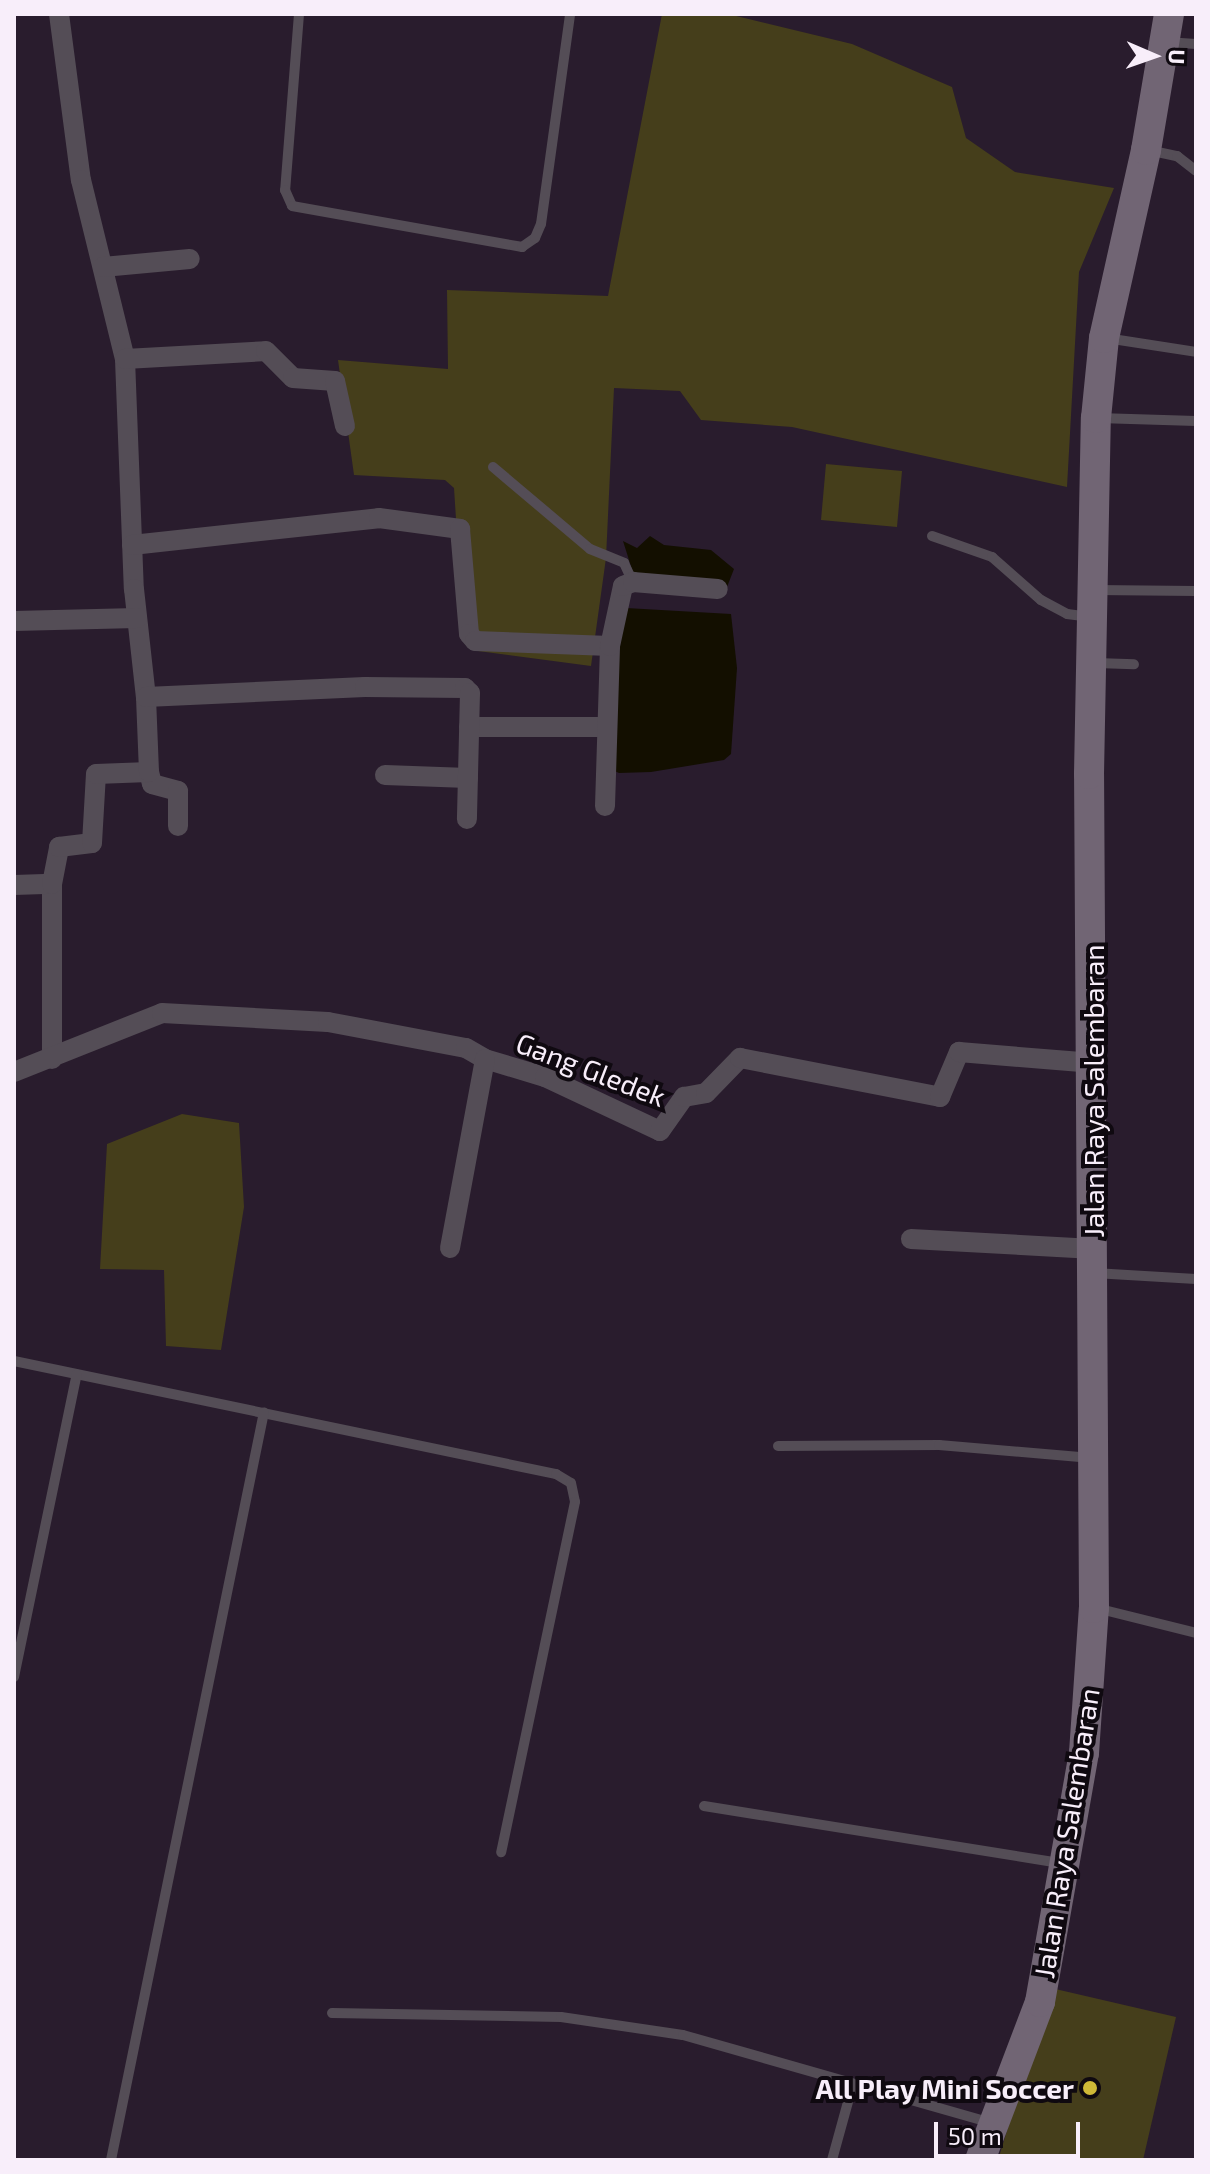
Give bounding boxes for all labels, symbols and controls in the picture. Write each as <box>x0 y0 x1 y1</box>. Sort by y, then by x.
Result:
north arrow <box>1114 16 1194 96</box>
text: U <box>1165 49 1191 65</box>
street label: Jalan Raya Salembaran <box>1076 944 1110 1238</box>
street label: Gang Gledek <box>512 1025 670 1113</box>
street label: Jalan Raya Salembaran <box>1026 1686 1106 1980</box>
place label: All Play Mini Soccer <box>814 2071 1074 2105</box>
marker: All Play Mini Soccer <box>1081 2079 1099 2097</box>
scale bar <box>938 2106 1084 2156</box>
text: 50 m <box>948 2121 1002 2150</box>

